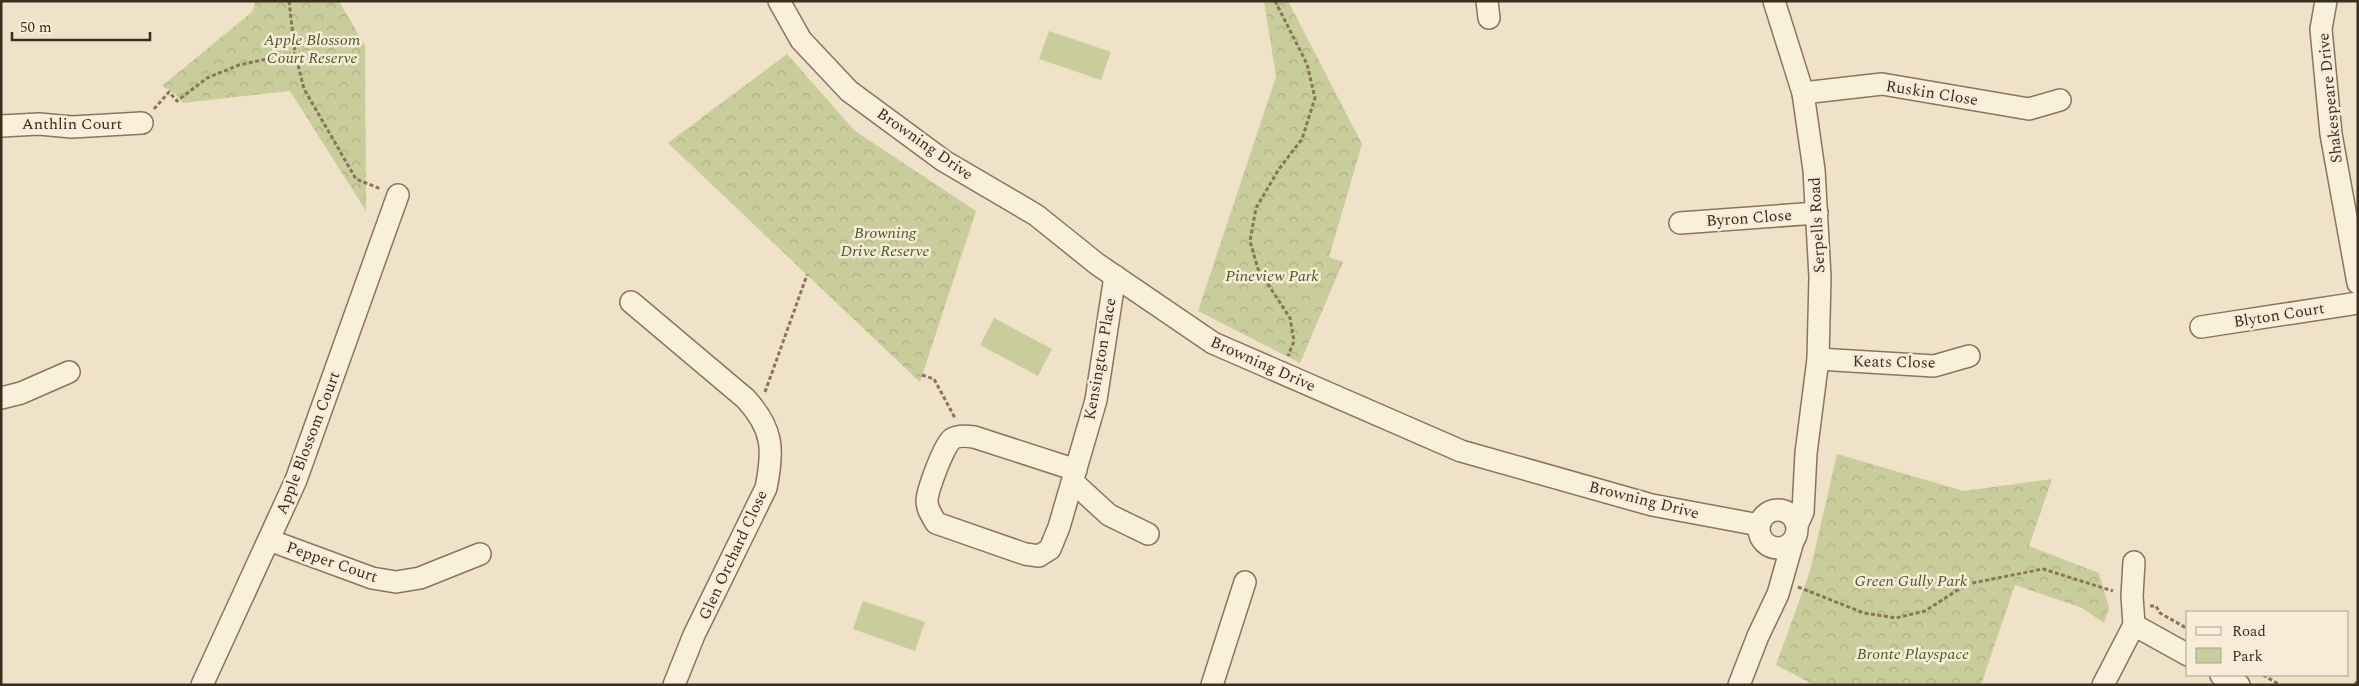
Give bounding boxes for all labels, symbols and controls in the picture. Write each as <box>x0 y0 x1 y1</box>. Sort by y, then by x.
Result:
scale bar <box>12 10 150 42</box>
text: 50 m <box>20 16 52 39</box>
park label: Apple Blossom Court Reserve <box>263 28 361 70</box>
street label: Shakespeare Drive <box>2311 32 2349 164</box>
street label: Ruskin Close <box>1884 74 1980 112</box>
street label: Browning Drive <box>872 102 978 186</box>
street label: Anthlin Court <box>22 112 123 136</box>
street label: Serpells Road <box>1802 176 1832 274</box>
street label: Byron Close <box>1705 203 1793 233</box>
park label: Browning Drive Reserve <box>841 221 929 263</box>
park label: Pineview Park <box>1225 264 1319 288</box>
street label: Kensington Place <box>1077 296 1123 422</box>
street label: Blyton Court <box>2232 296 2326 334</box>
street label: Browning Drive <box>1207 330 1319 398</box>
street label: Keats Close <box>1852 349 1936 375</box>
street label: Apple Blossom Court <box>270 368 346 518</box>
street label: Browning Drive <box>1586 475 1702 525</box>
street label: Glen Orchard Close <box>692 486 774 624</box>
street label: Pepper Court <box>283 535 381 589</box>
park label: Green Gully Park <box>1855 569 1968 593</box>
legend <box>2186 611 2349 676</box>
text: Road <box>2232 620 2266 643</box>
park label: Bronte Playspace <box>1857 642 1969 666</box>
text: Park <box>2232 645 2263 668</box>

